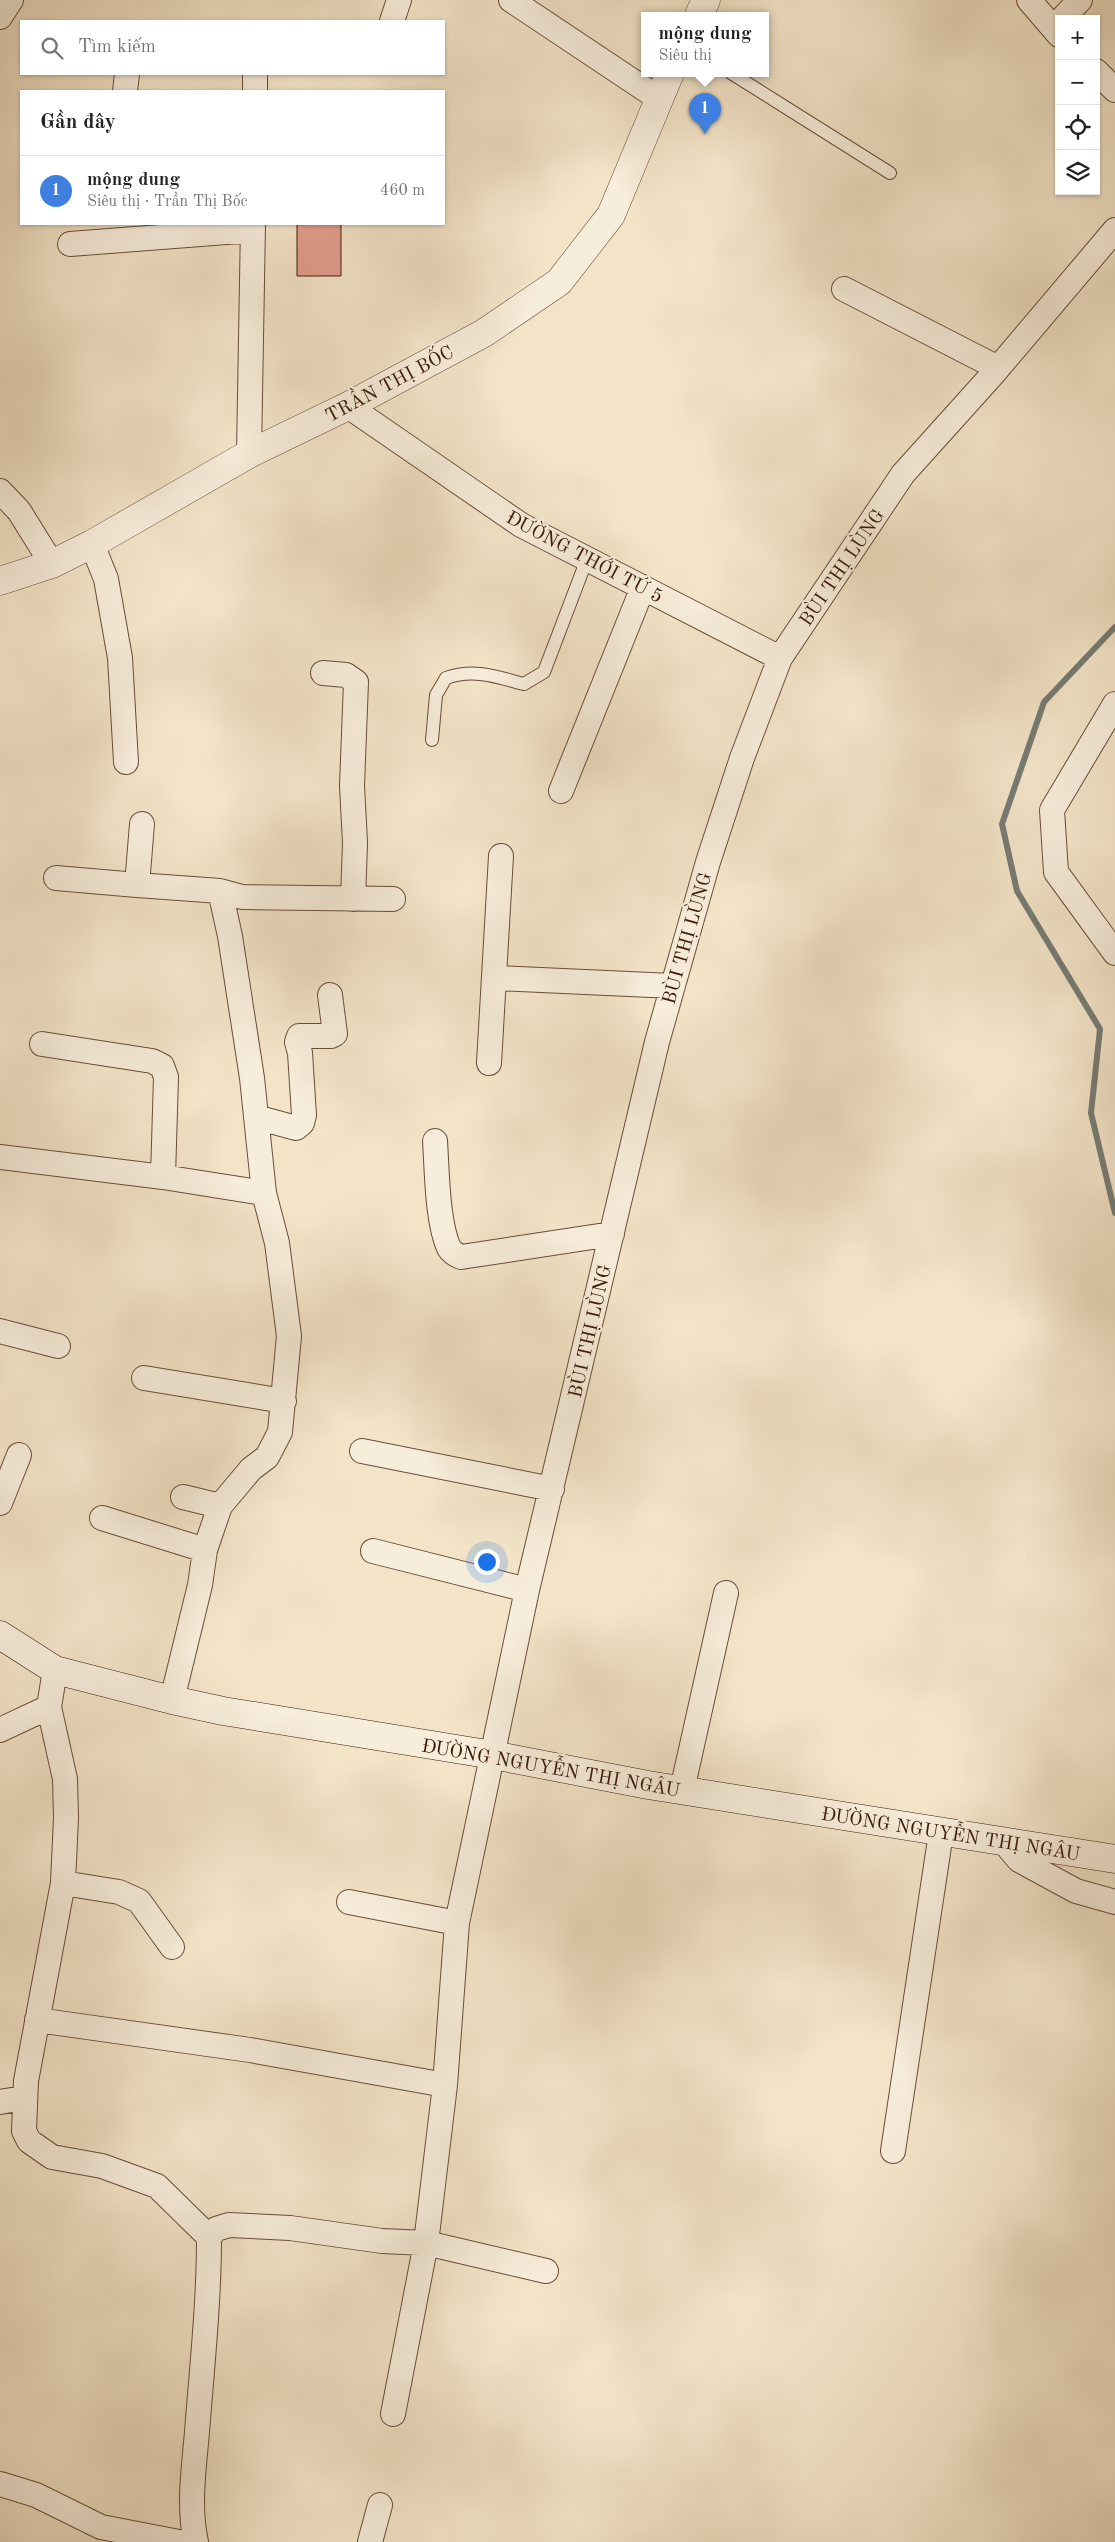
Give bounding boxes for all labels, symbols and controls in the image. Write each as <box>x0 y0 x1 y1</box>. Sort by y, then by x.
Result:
popup <box>641 12 769 77</box>
map controls <box>1055 15 1100 195</box>
button: + <box>1055 15 1100 60</box>
search box <box>20 20 445 75</box>
text: mộng dung <box>659 25 751 44</box>
icon: search <box>38 34 66 62</box>
text: Tìm kiếm <box>78 38 156 57</box>
text: Siêu thị <box>659 48 712 64</box>
button: − <box>1055 60 1100 105</box>
pin: 1 <box>689 93 721 134</box>
button: locate <box>1055 105 1100 150</box>
text: Gần đây <box>40 112 116 133</box>
button: layers <box>1055 150 1100 195</box>
text: mộng dung <box>87 171 180 190</box>
text: 1 <box>51 183 61 199</box>
text: 460 m <box>380 183 425 199</box>
text: Siêu thị · Trần Thị Bốc <box>87 194 248 210</box>
street label: TRẦN THỊ BỐC <box>320 337 457 427</box>
street label: BÙI THỊ LÙNG <box>793 503 889 630</box>
street label: ĐƯỜNG THỚI TỨ 5 <box>502 504 668 608</box>
street label: BÙI THỊ LÙNG <box>656 869 716 1007</box>
street label: BÙI THỊ LÙNG <box>562 1262 616 1400</box>
your location <box>474 1549 500 1575</box>
street label: ĐƯỜNG NGUYỄN THỊ NGÂU <box>420 1730 683 1802</box>
street label: ĐƯỜNG NGUYỄN THỊ NGÂU <box>820 1799 1083 1865</box>

